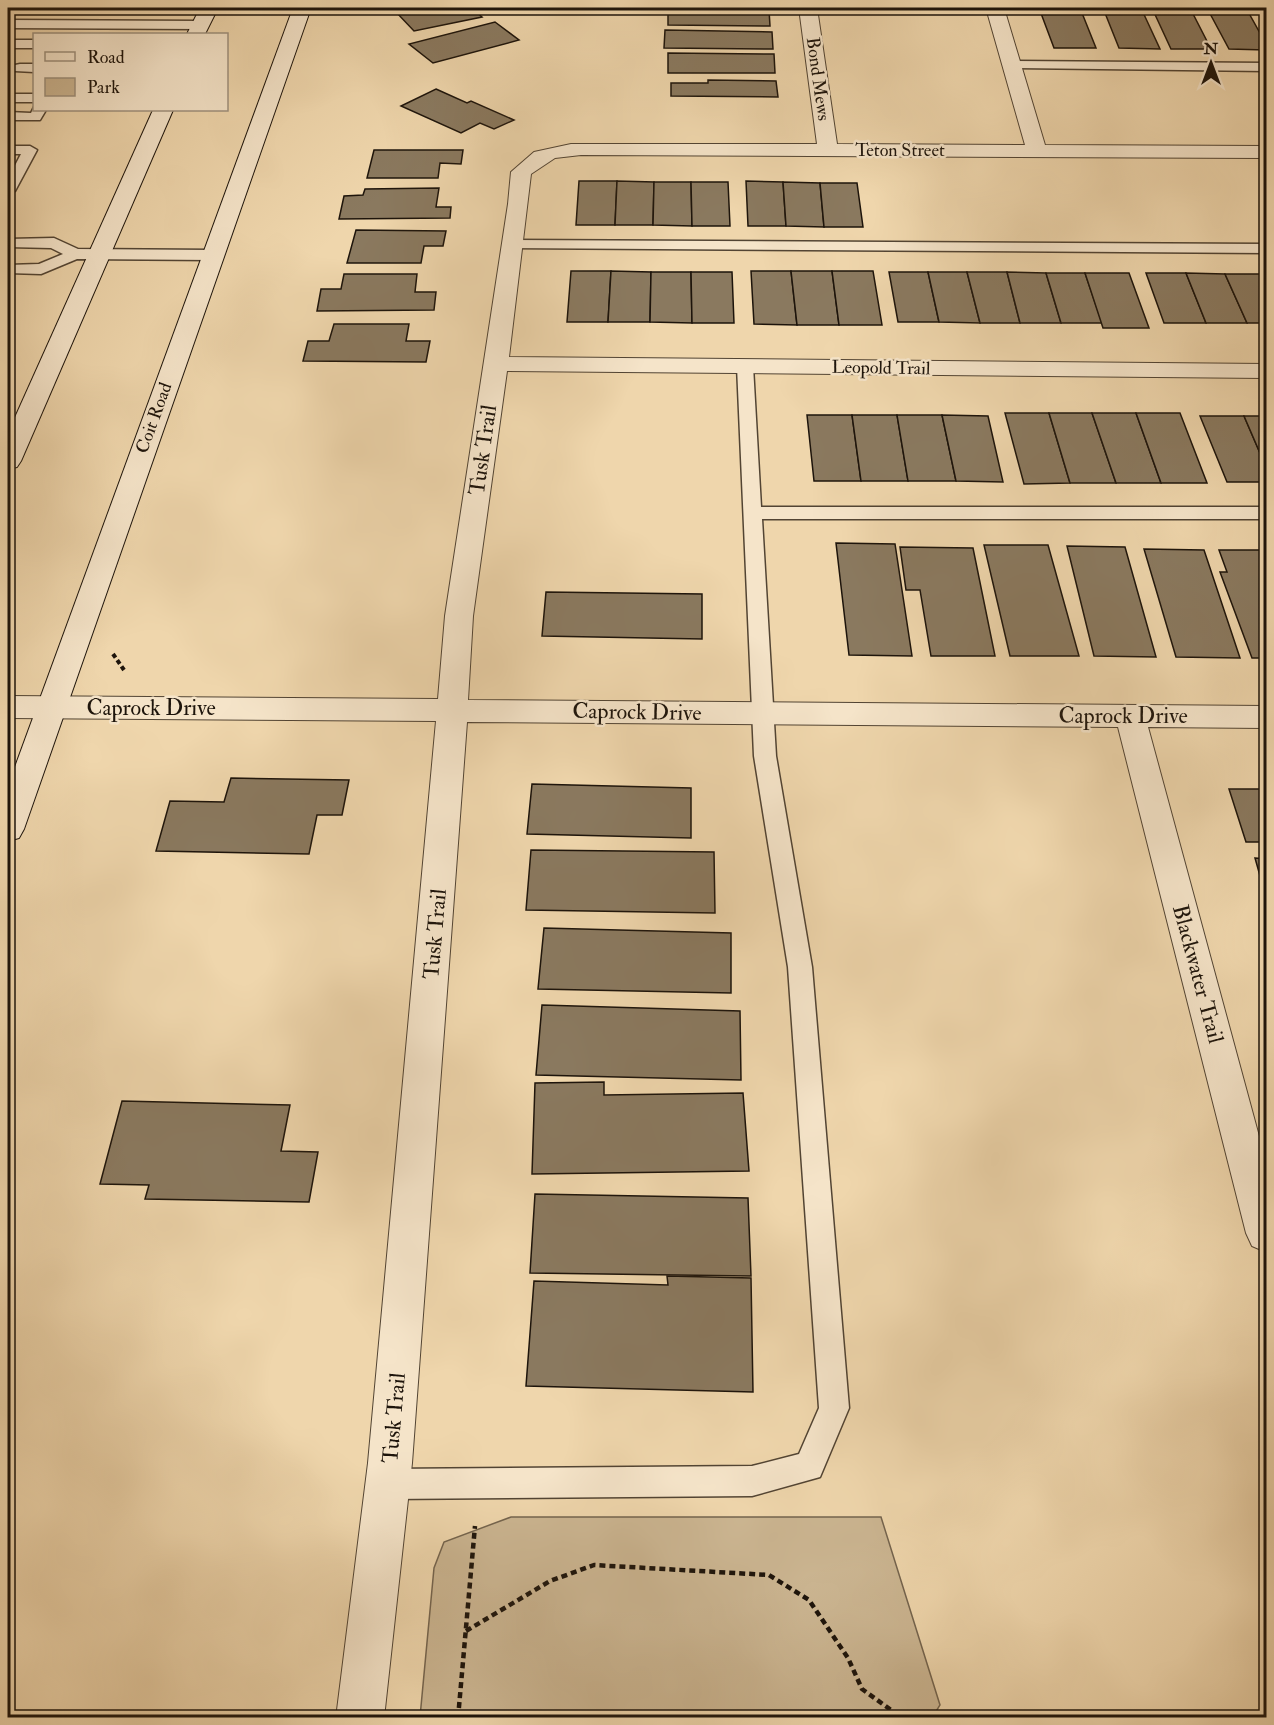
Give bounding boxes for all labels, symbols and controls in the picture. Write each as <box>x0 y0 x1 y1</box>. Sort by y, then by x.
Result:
legend <box>33 33 228 111</box>
north arrow <box>1181 33 1241 93</box>
street label: Bond Mews <box>801 36 835 122</box>
text: N <box>1203 39 1219 59</box>
text: Road <box>87 46 125 69</box>
text: Park <box>87 76 120 99</box>
street label: Teton Street <box>855 139 945 162</box>
street label: Leopold Trail <box>831 356 931 380</box>
street label: Coit Road <box>131 379 177 457</box>
street label: Tusk Trail <box>463 403 503 497</box>
street label: Caprock Drive <box>86 694 216 723</box>
street label: Caprock Drive <box>572 697 702 728</box>
street label: Caprock Drive <box>1058 702 1188 731</box>
street label: Tusk Trail <box>417 887 453 980</box>
street label: Blackwater Trail <box>1166 902 1230 1047</box>
street label: Tusk Trail <box>376 1371 412 1464</box>

